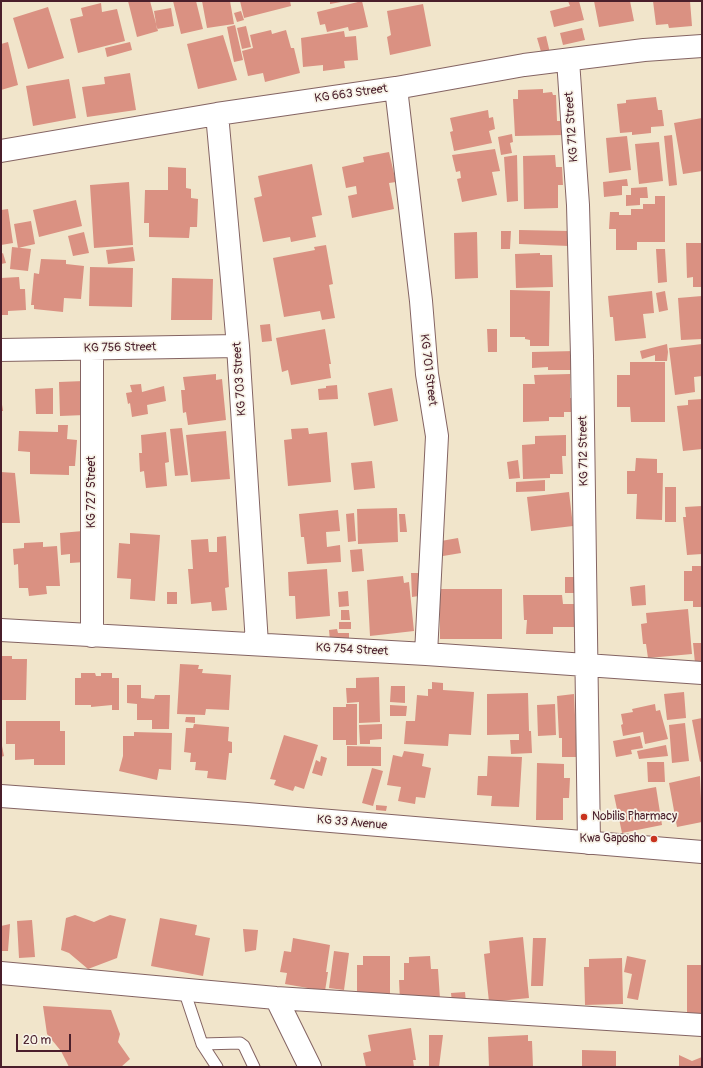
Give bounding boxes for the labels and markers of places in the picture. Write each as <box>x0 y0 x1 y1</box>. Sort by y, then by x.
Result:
place label: Nobilis Pharmacy <box>592 810 677 824</box>
marker: Nobilis Pharmacy <box>579 812 589 822</box>
place label: Kwa Gaposho <box>579 832 646 846</box>
marker: Kwa Gaposho <box>649 834 659 844</box>

